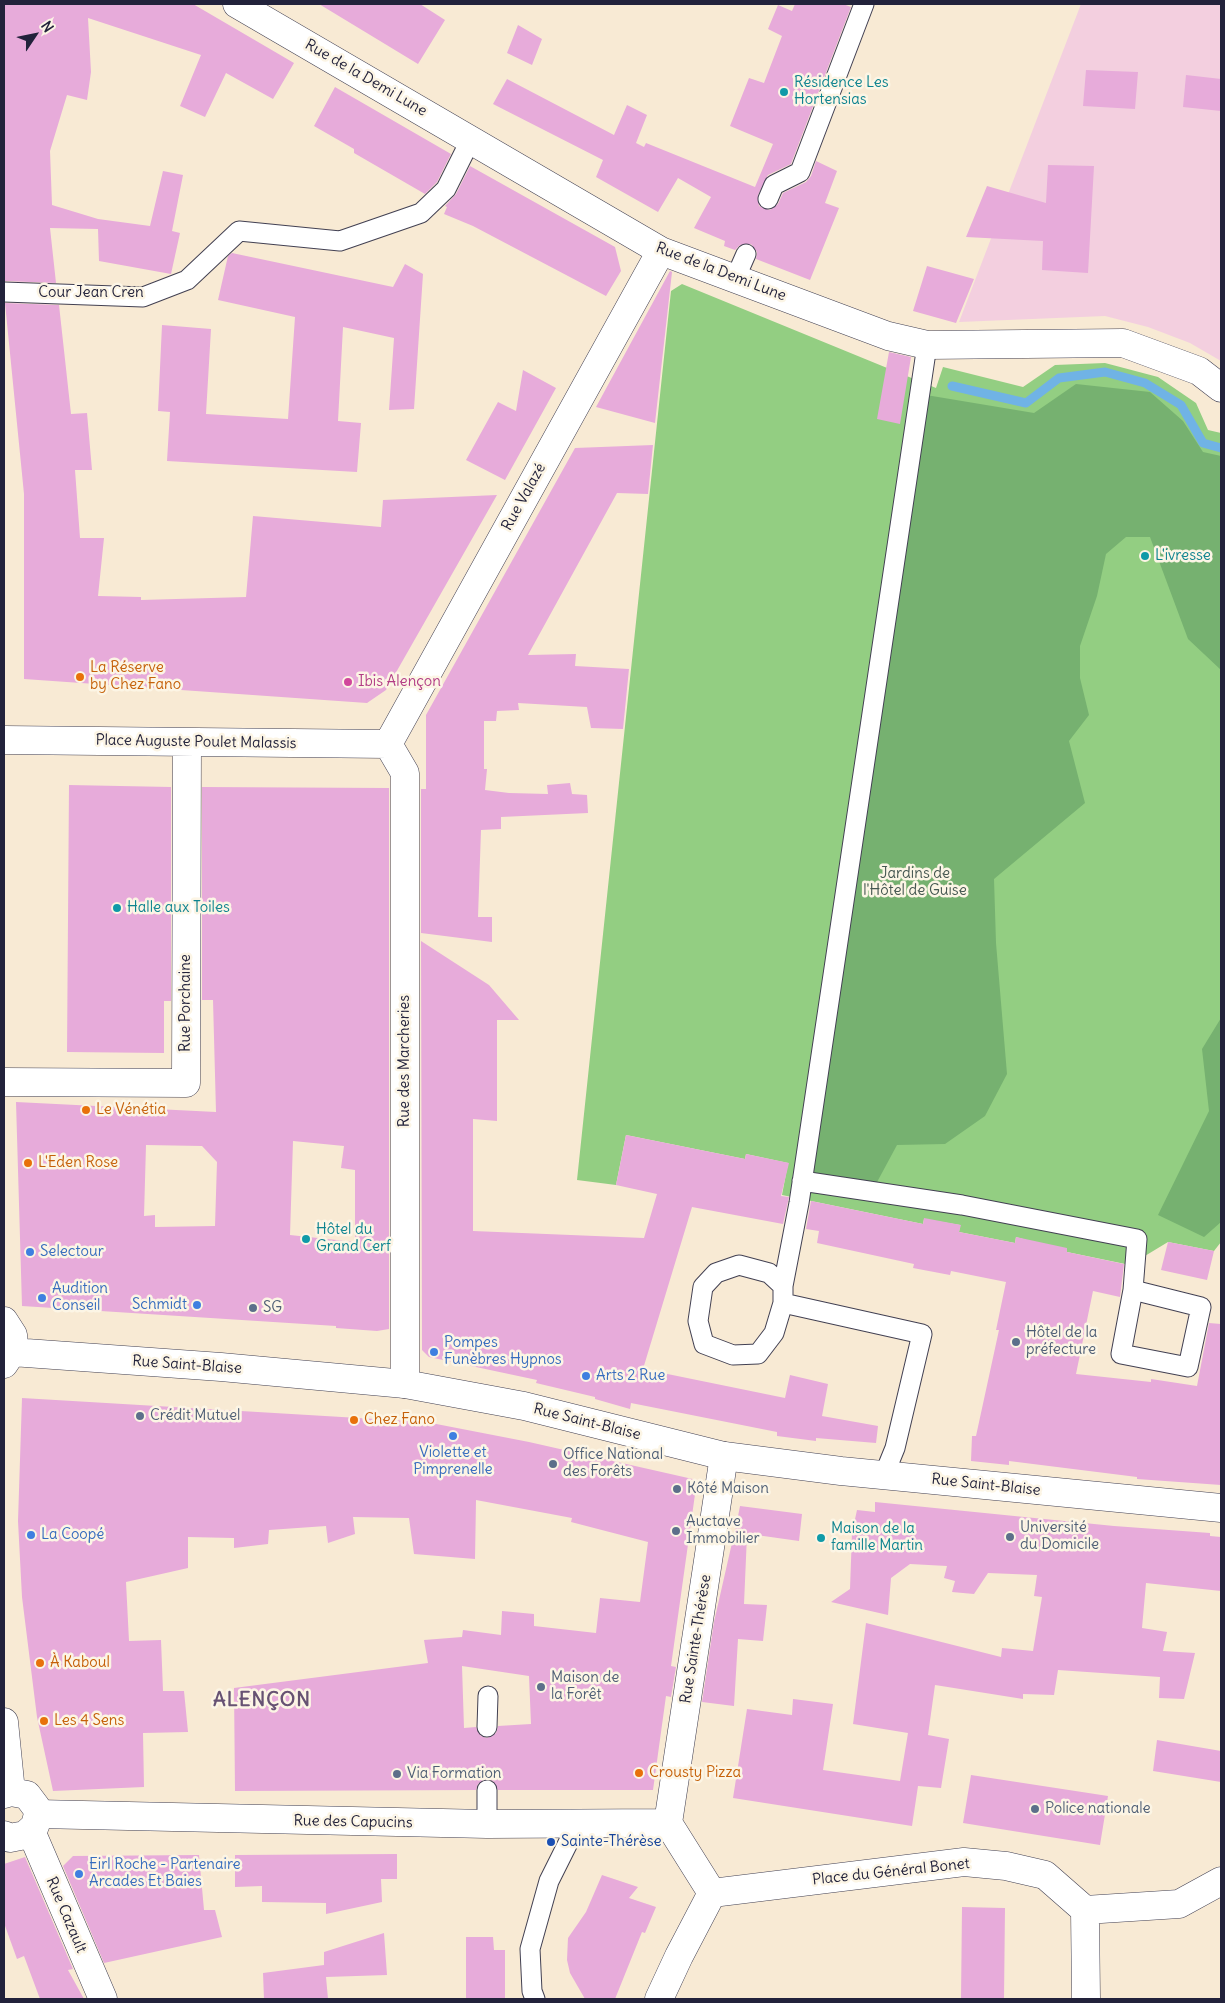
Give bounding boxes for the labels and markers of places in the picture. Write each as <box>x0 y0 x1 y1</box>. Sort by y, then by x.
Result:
place label: Résidence Les Hortensias <box>794 74 889 109</box>
marker: Résidence Les Hortensias <box>778 86 790 98</box>
place label: L'ivresse <box>1155 547 1211 565</box>
marker: L'ivresse <box>1139 550 1151 562</box>
place label: La Réserve by Chez Fano <box>90 659 181 694</box>
marker: La Réserve by Chez Fano <box>74 671 86 683</box>
place label: Ibis Alençon <box>358 673 441 691</box>
marker: Ibis Alençon <box>342 676 354 688</box>
place label: Halle aux Toiles <box>127 899 230 917</box>
marker: Halle aux Toiles <box>111 902 123 914</box>
place label: Le Vénétia <box>96 1101 166 1119</box>
marker: Le Vénétia <box>80 1104 92 1116</box>
place label: L'Eden Rose <box>38 1154 118 1172</box>
marker: L'Eden Rose <box>22 1157 34 1169</box>
place label: Hôtel du Grand Cerf <box>316 1221 391 1256</box>
marker: Hôtel du Grand Cerf <box>300 1233 312 1245</box>
place label: Selectour <box>40 1243 104 1261</box>
marker: Selectour <box>24 1246 36 1258</box>
place label: Audition Conseil <box>52 1280 108 1315</box>
marker: Audition Conseil <box>36 1292 48 1304</box>
place label: Schmidt <box>132 1296 187 1314</box>
marker: Schmidt <box>191 1299 203 1311</box>
place label: SG <box>263 1299 282 1317</box>
marker: SG <box>247 1302 259 1314</box>
place label: Hôtel de la préfecture <box>1026 1324 1097 1359</box>
place label: Pompes Funèbres Hypnos <box>444 1334 562 1369</box>
marker: Hôtel de la préfecture <box>1010 1336 1022 1348</box>
marker: Pompes Funèbres Hypnos <box>428 1346 440 1358</box>
place label: Arts 2 Rue <box>596 1367 665 1385</box>
marker: Arts 2 Rue <box>580 1370 592 1382</box>
place label: Crédit Mutuel <box>150 1407 240 1425</box>
marker: Crédit Mutuel <box>134 1410 146 1422</box>
place label: Chez Fano <box>364 1411 435 1429</box>
marker: Chez Fano <box>348 1414 360 1426</box>
marker: Violette et Pimprenelle <box>447 1430 459 1442</box>
place label: Violette et Pimprenelle <box>413 1444 493 1479</box>
place label: Office National des Forêts <box>563 1446 663 1481</box>
marker: Office National des Forêts <box>547 1458 559 1470</box>
place label: Kôté Maison <box>687 1480 769 1498</box>
marker: Kôté Maison <box>671 1483 683 1495</box>
place label: Auctave Immobilier <box>686 1513 760 1548</box>
place label: Université du Domicile <box>1020 1519 1099 1554</box>
place label: Maison de la famille Martin <box>831 1520 923 1555</box>
marker: Auctave Immobilier <box>670 1525 682 1537</box>
place label: La Coopé <box>41 1526 104 1544</box>
marker: La Coopé <box>25 1529 37 1541</box>
marker: Université du Domicile <box>1004 1531 1016 1543</box>
marker: Maison de la famille Martin <box>815 1532 827 1544</box>
place label: À Kaboul <box>50 1654 110 1672</box>
marker: À Kaboul <box>34 1657 46 1669</box>
place label: Maison de la Forêt <box>551 1669 619 1704</box>
marker: Maison de la Forêt <box>535 1681 547 1693</box>
place label: Les 4 Sens <box>54 1712 124 1730</box>
marker: Les 4 Sens <box>38 1715 50 1727</box>
place label: Crousty Pizza <box>649 1764 741 1782</box>
place label: Via Formation <box>407 1765 501 1783</box>
marker: Crousty Pizza <box>633 1767 645 1779</box>
marker: Via Formation <box>391 1768 403 1780</box>
place label: Police nationale <box>1045 1800 1151 1818</box>
marker: Police nationale <box>1029 1803 1041 1815</box>
place label: Sainte-Thérèse <box>561 1833 662 1851</box>
marker: Sainte-Thérèse <box>545 1836 557 1848</box>
place label: Eirl Roche - Partenaire Arcades Et Baies <box>89 1856 241 1891</box>
marker: Eirl Roche - Partenaire Arcades Et Baies <box>73 1868 85 1880</box>

